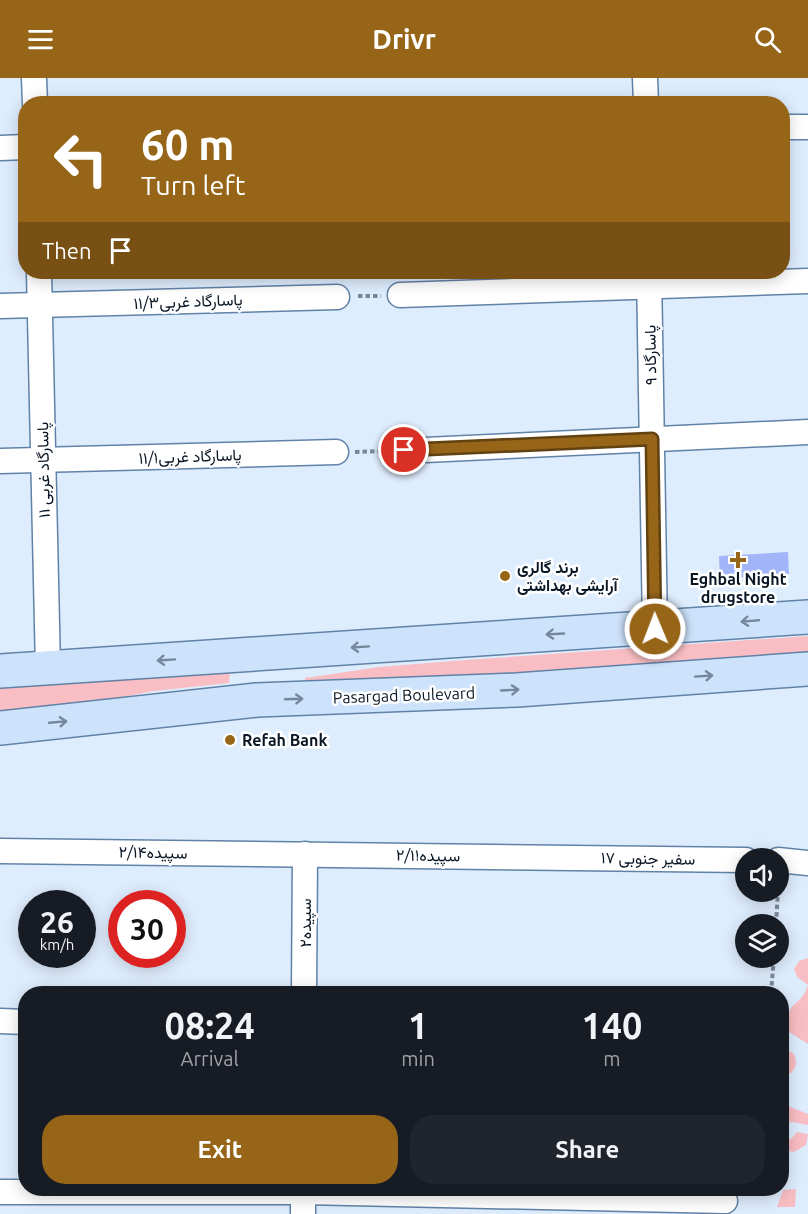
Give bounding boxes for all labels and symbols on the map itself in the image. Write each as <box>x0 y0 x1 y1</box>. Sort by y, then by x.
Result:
street label: پاسارگاد غربی۱۱/۳ <box>133 290 243 315</box>
street label: پاسارگاد ۹ <box>640 325 663 385</box>
street label: پاسارگاد غربی ۱۱ <box>33 422 56 518</box>
pin <box>378 424 429 475</box>
street label: پاسارگاد غربی۱۱/۱ <box>138 445 242 470</box>
marker: Eghbal Night drugstore <box>731 553 745 567</box>
place label: برند گالری آرایشی بهداشتی <box>517 558 620 596</box>
marker: برند گالری آرایشی بهداشتی <box>498 569 512 583</box>
place label: Eghbal Night drugstore <box>689 570 787 606</box>
position arrow <box>623 597 687 661</box>
one-way arrow <box>740 616 760 627</box>
one-way arrow <box>546 629 566 640</box>
one-way arrow <box>351 641 371 652</box>
one-way arrow <box>157 655 176 666</box>
one-way arrow <box>694 671 714 682</box>
street label: Pasargad Boulevard <box>333 684 475 706</box>
one-way arrow <box>499 685 519 696</box>
one-way arrow <box>284 693 304 704</box>
one-way arrow <box>48 716 68 727</box>
place label: Refah Bank <box>242 731 327 749</box>
marker: Refah Bank <box>223 733 237 747</box>
street label: سپیده۲/۱۴ <box>118 842 188 865</box>
street label: سپیده۲/۱۱ <box>396 845 460 868</box>
street label: سفیر جنوبی ۱۷ <box>601 848 695 870</box>
speed limit sign: 30 <box>108 890 186 968</box>
street label: سپیده۲ <box>296 898 317 948</box>

